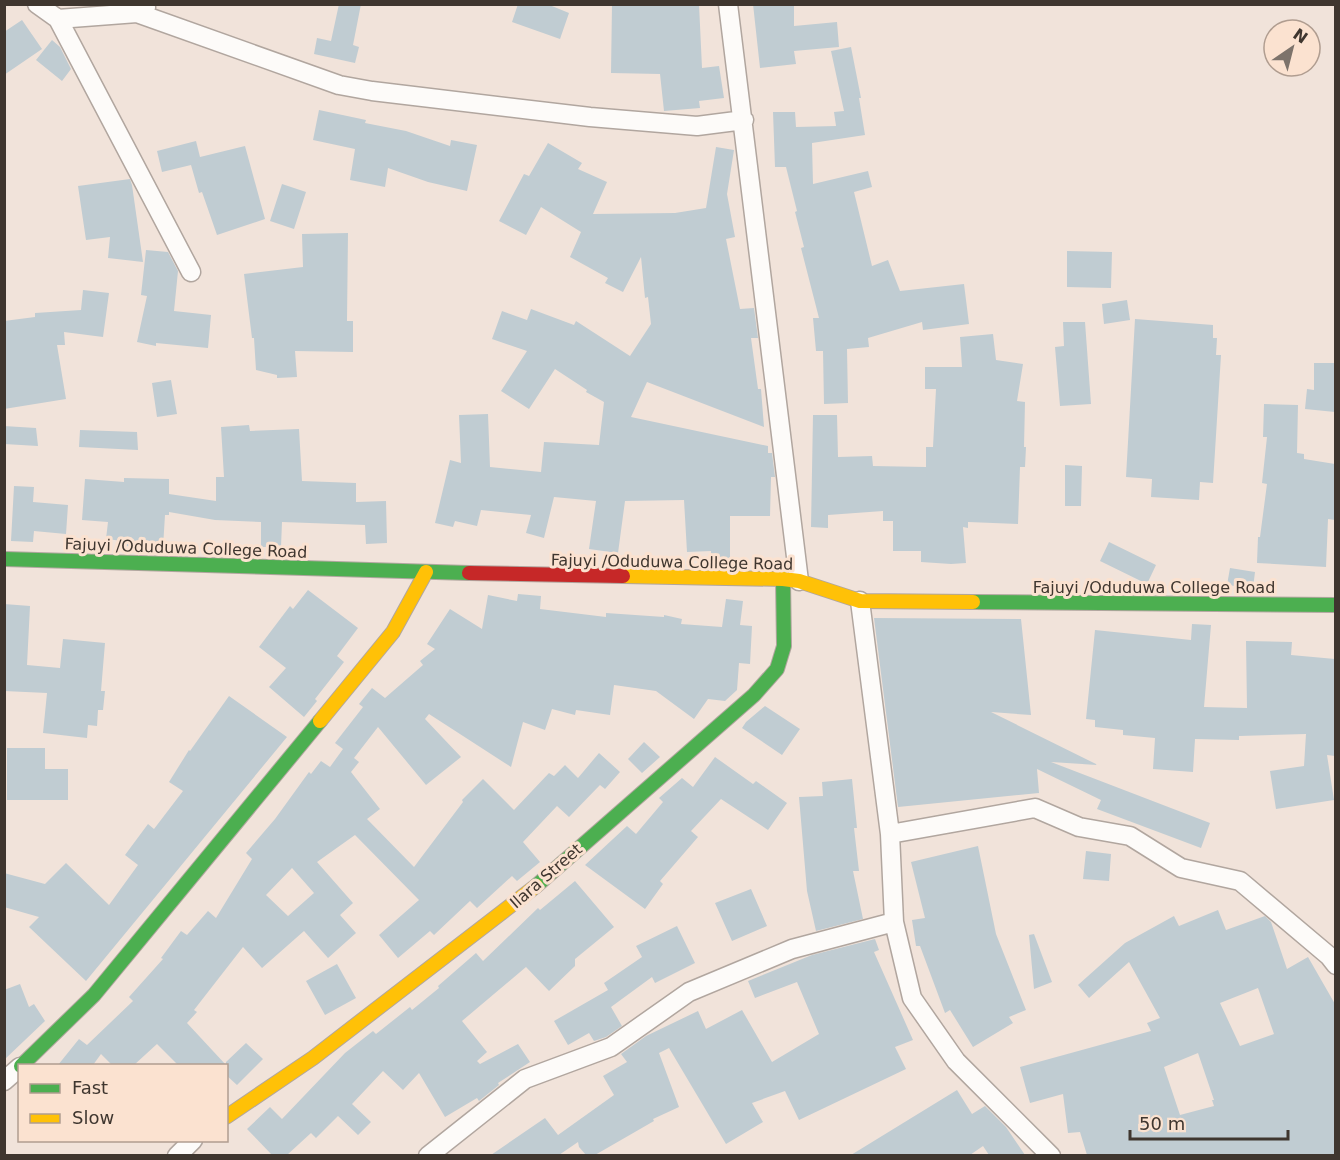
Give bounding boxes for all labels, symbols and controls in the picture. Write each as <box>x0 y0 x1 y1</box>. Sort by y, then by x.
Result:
north arrow <box>1262 18 1322 78</box>
text: N <box>1289 25 1311 48</box>
street label: Fajuyi /Oduduwa College Road <box>64 534 308 562</box>
street label: Fajuyi /Oduduwa College Road <box>551 550 793 574</box>
street label: Fajuyi /Oduduwa College Road <box>1033 578 1275 597</box>
street label: Ilara Street <box>506 840 586 912</box>
legend <box>18 1064 228 1142</box>
text: Fast <box>72 1077 108 1098</box>
scale bar <box>1130 1103 1288 1141</box>
text: Slow <box>72 1107 114 1128</box>
text: 50 m <box>1139 1113 1185 1134</box>

